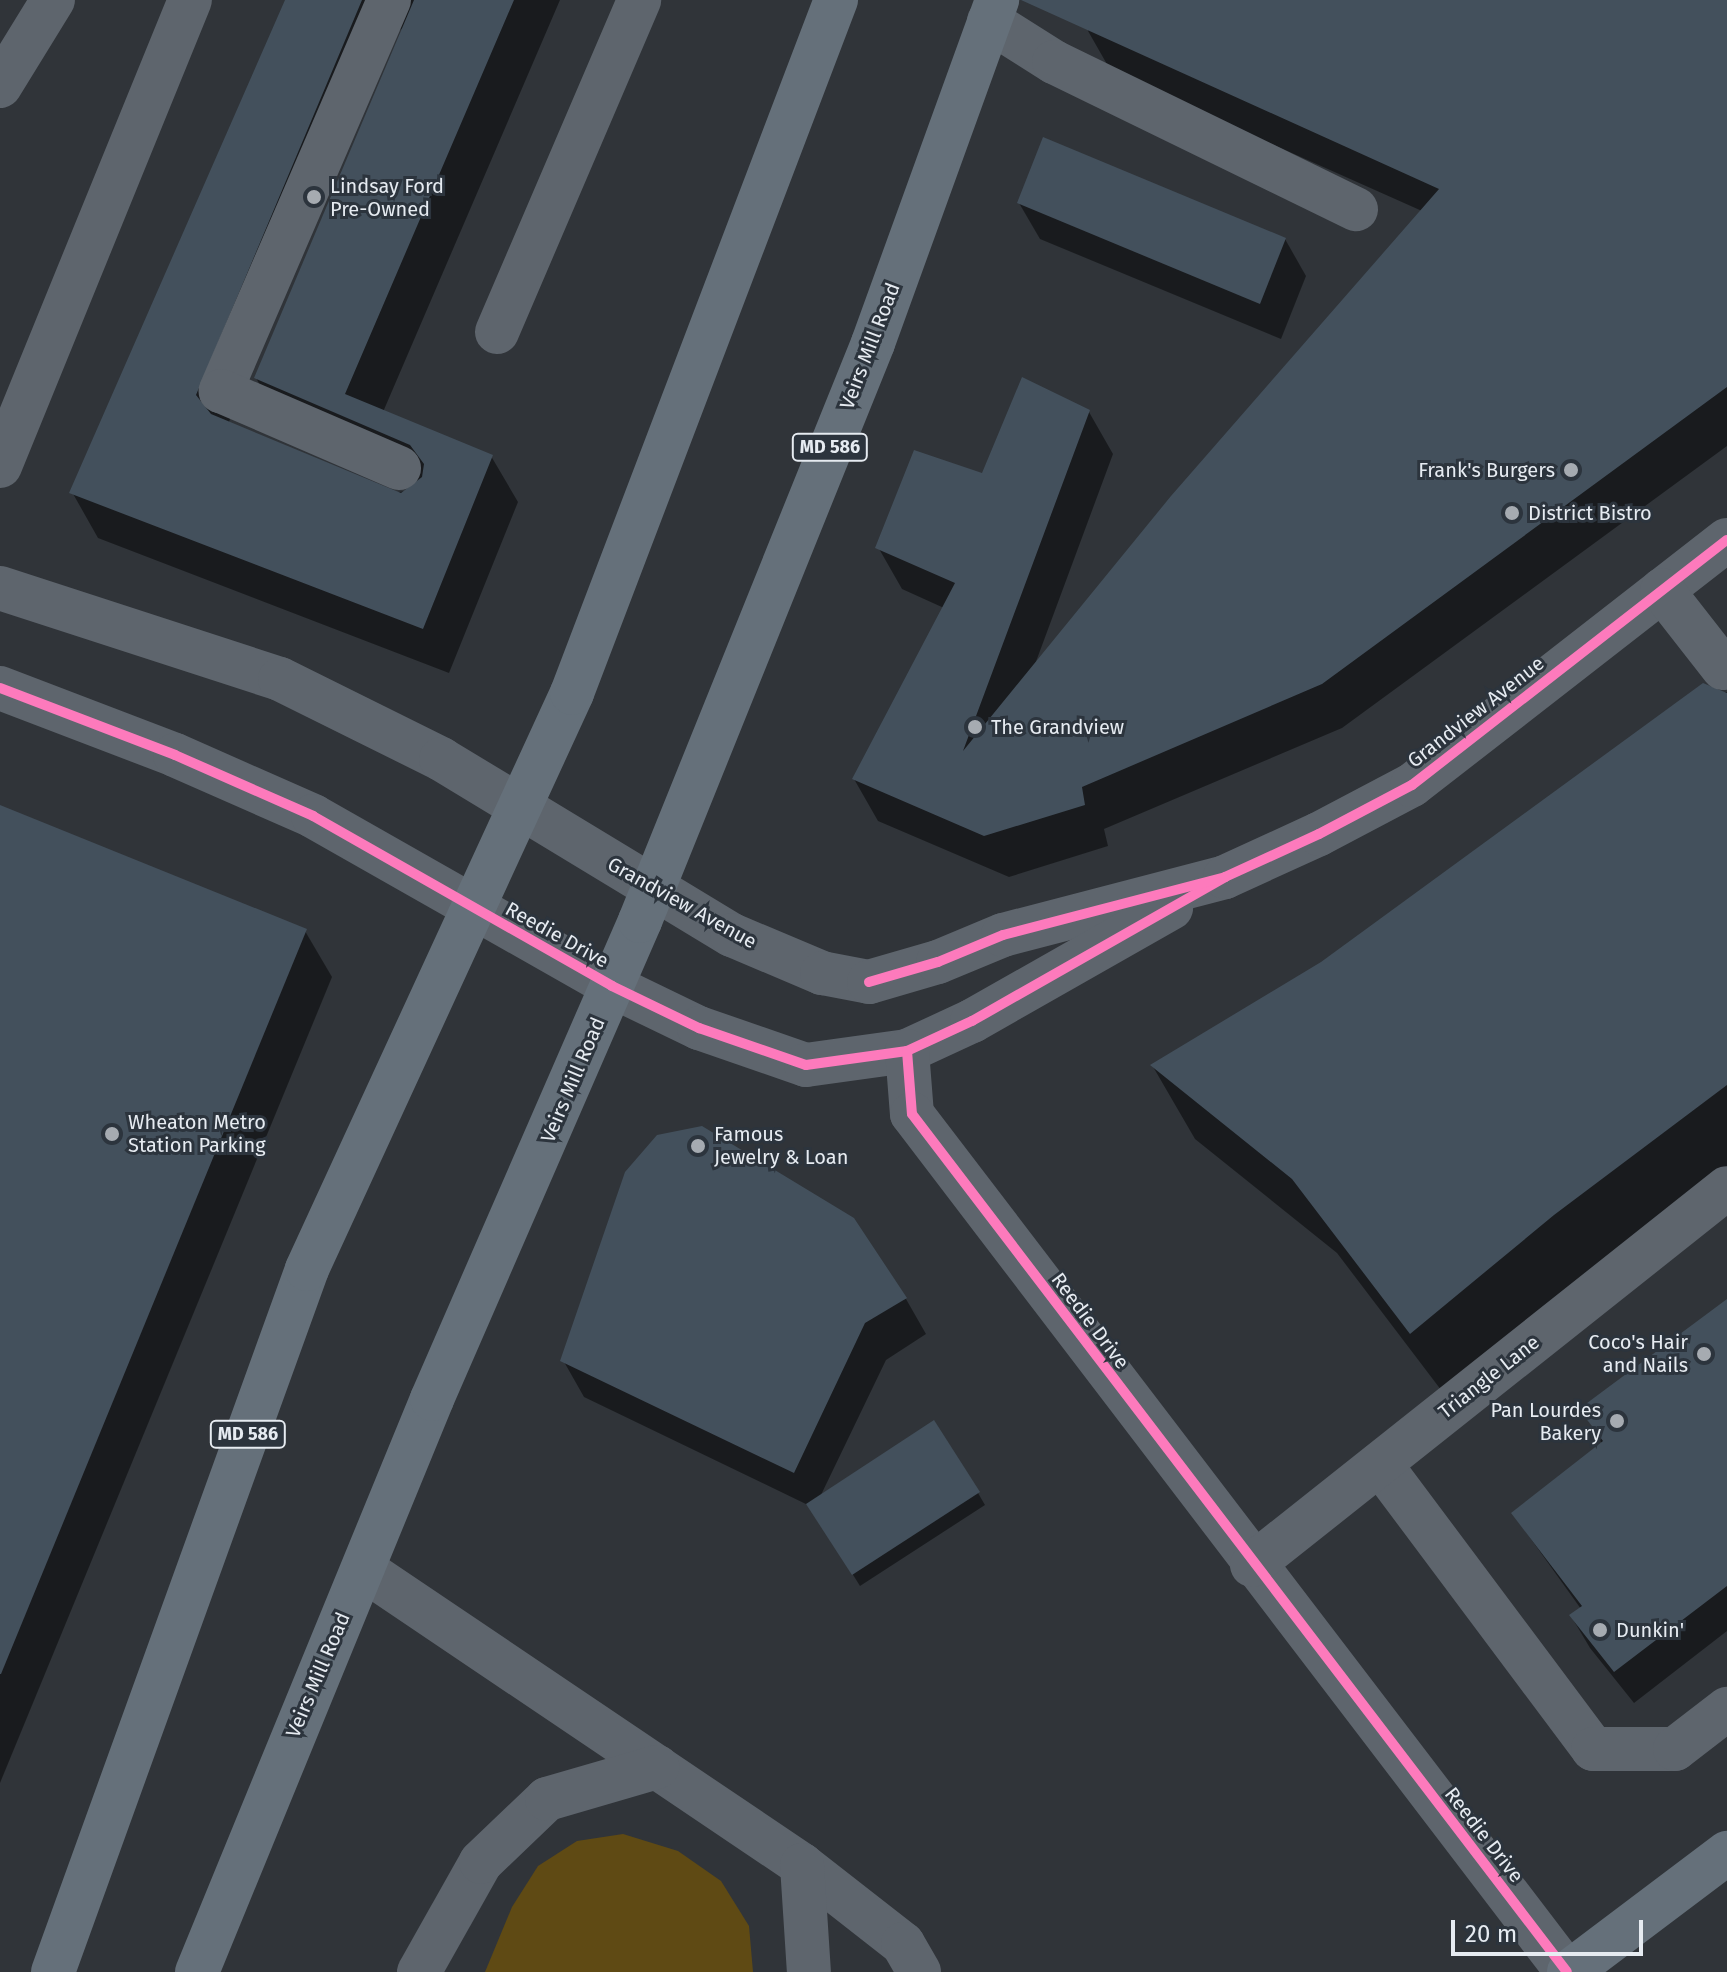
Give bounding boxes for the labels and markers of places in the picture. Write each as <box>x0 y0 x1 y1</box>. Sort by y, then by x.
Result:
place label: Lindsay Ford Pre-Owned <box>330 174 444 221</box>
marker: Lindsay Ford Pre-Owned <box>305 188 323 206</box>
place label: Frank's Burgers <box>1418 458 1555 482</box>
marker: Frank's Burgers <box>1562 461 1580 479</box>
place label: District Bistro <box>1528 501 1652 525</box>
marker: District Bistro <box>1503 504 1521 522</box>
place label: The Grandview <box>991 715 1124 739</box>
marker: The Grandview <box>966 718 984 736</box>
place label: Wheaton Metro Station Parking <box>128 1110 266 1157</box>
place label: Famous Jewelry & Loan <box>714 1122 848 1169</box>
marker: Wheaton Metro Station Parking <box>103 1125 121 1143</box>
marker: Famous Jewelry & Loan <box>689 1137 707 1155</box>
place label: Coco's Hair and Nails <box>1588 1330 1688 1377</box>
marker: Coco's Hair and Nails <box>1695 1345 1713 1363</box>
place label: Pan Lourdes Bakery <box>1490 1398 1601 1445</box>
marker: Pan Lourdes Bakery <box>1608 1412 1626 1430</box>
place label: Dunkin' <box>1616 1618 1684 1642</box>
marker: Dunkin' <box>1591 1621 1609 1639</box>

